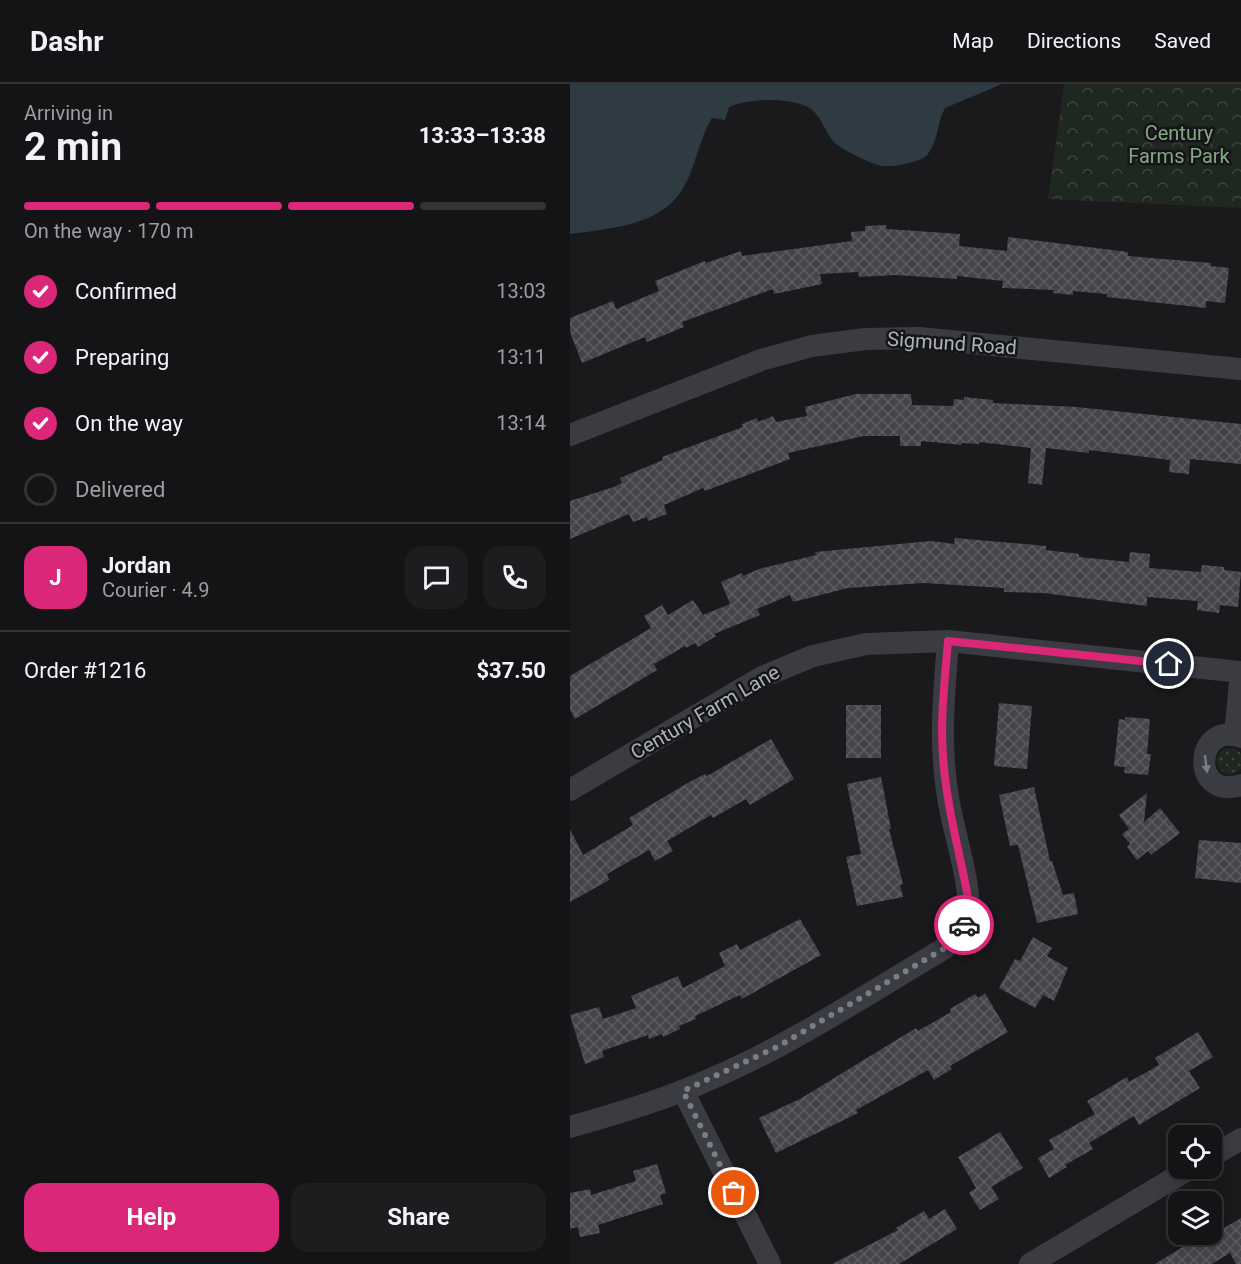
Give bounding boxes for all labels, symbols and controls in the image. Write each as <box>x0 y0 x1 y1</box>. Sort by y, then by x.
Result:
text: Dashr <box>30 25 104 58</box>
text: Map <box>952 29 994 53</box>
text: Directions <box>1027 29 1121 53</box>
text: Saved <box>1154 29 1211 53</box>
text: Arriving in <box>24 101 113 125</box>
park label: Century Farms Park <box>1128 121 1231 168</box>
text: 13:33–13:38 <box>419 123 546 148</box>
text: 2 min <box>24 124 122 170</box>
text: On the way · 170 m <box>24 219 193 243</box>
icon: check <box>24 275 57 308</box>
text: Confirmed <box>75 279 177 304</box>
text: 13:03 <box>496 279 546 303</box>
street label: Sigmund Road <box>886 327 1018 359</box>
icon: check <box>24 341 57 374</box>
text: Preparing <box>75 345 169 370</box>
text: 13:11 <box>496 345 546 369</box>
icon: check <box>24 407 57 440</box>
text: On the way <box>75 411 183 436</box>
text: 13:14 <box>496 411 546 435</box>
text: Delivered <box>75 477 165 502</box>
button: chat <box>405 546 468 609</box>
button: phone <box>483 546 546 609</box>
text: Jordan <box>102 553 171 578</box>
text: J <box>49 565 62 590</box>
text: Courier · 4.9 <box>102 578 209 602</box>
pin <box>1143 638 1194 689</box>
icon: home <box>1152 647 1185 680</box>
text: Order #1216 <box>24 658 146 683</box>
text: $37.50 <box>477 658 546 683</box>
street label: Century Farm Lane <box>626 660 784 764</box>
one-way arrow <box>1201 755 1211 774</box>
courier <box>934 895 994 955</box>
icon: car <box>948 909 981 942</box>
map controls <box>1168 1125 1222 1245</box>
button: locate <box>1168 1125 1222 1179</box>
pin <box>708 1167 759 1218</box>
icon: bag <box>717 1176 750 1209</box>
button: Help <box>24 1183 279 1252</box>
button: Share <box>291 1183 546 1252</box>
button: layers <box>1168 1191 1222 1245</box>

